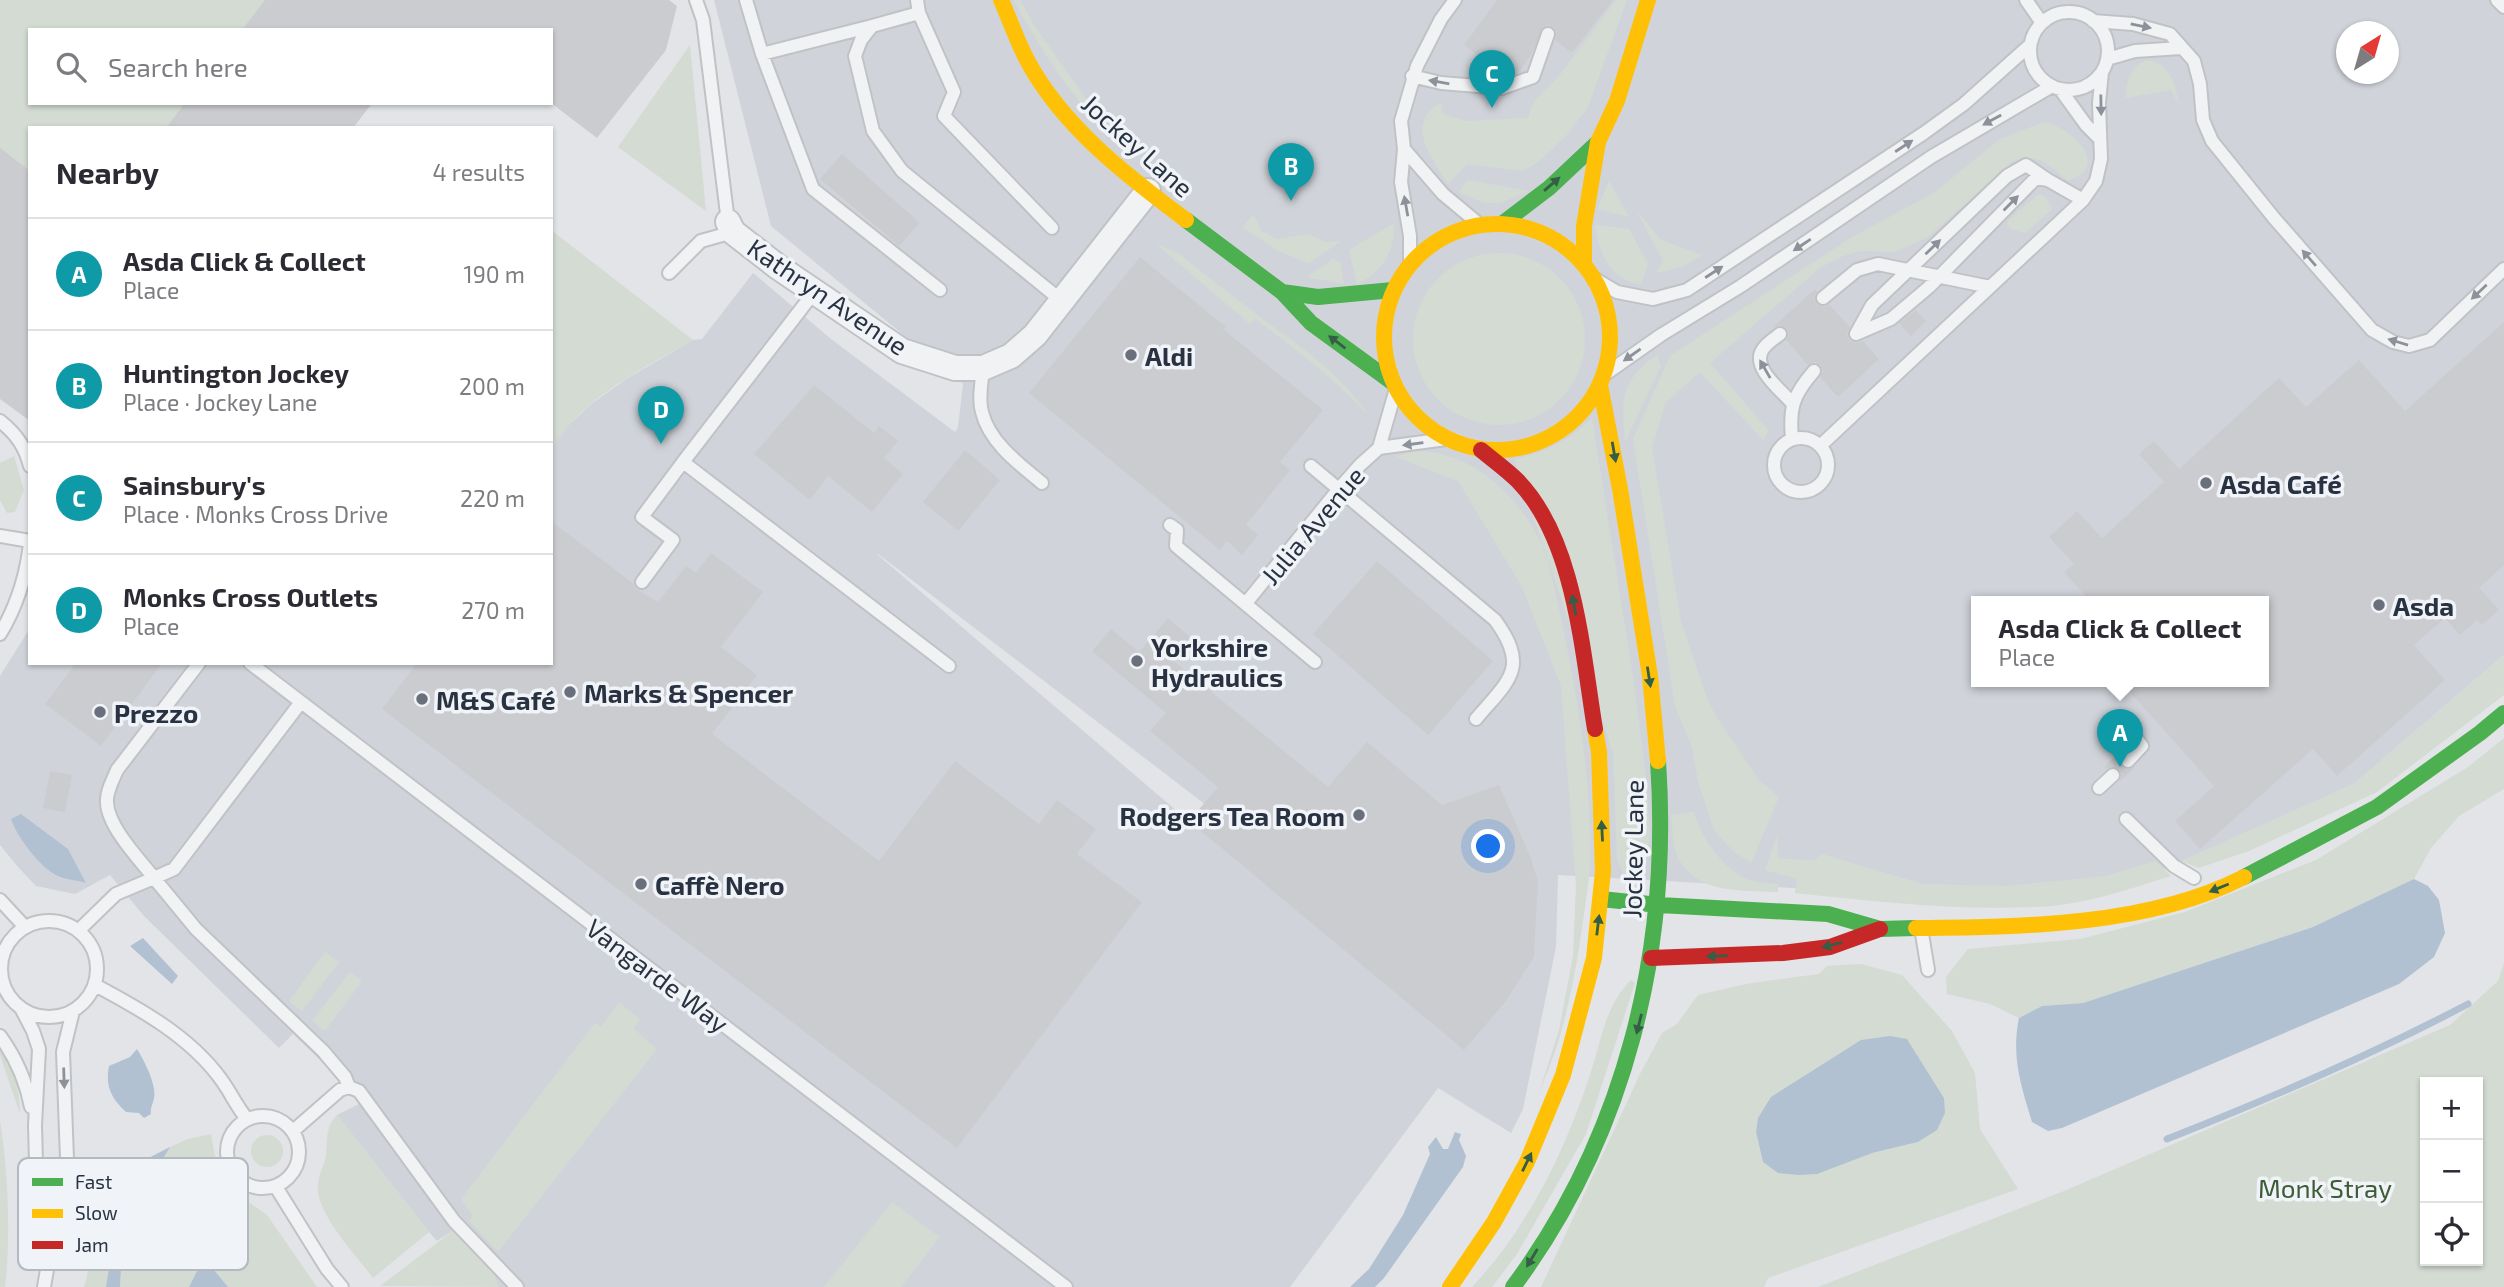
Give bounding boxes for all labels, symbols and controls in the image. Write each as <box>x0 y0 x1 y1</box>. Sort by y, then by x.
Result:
one-way arrow <box>2130 21 2152 32</box>
north arrow <box>2336 21 2399 84</box>
search box <box>28 28 553 105</box>
icon: search <box>52 48 90 86</box>
pin: C <box>1469 50 1515 108</box>
text: Search here <box>108 51 248 82</box>
one-way arrow <box>1428 76 1450 87</box>
street label: Jockey Lane <box>1076 87 1200 203</box>
one-way arrow <box>2095 95 2106 117</box>
one-way arrow <box>1983 114 2002 126</box>
one-way arrow <box>1894 140 1913 153</box>
pin: B <box>1268 143 1314 201</box>
text: Nearby <box>56 154 159 190</box>
text: 4 results <box>433 158 525 186</box>
one-way arrow <box>1543 176 1561 192</box>
one-way arrow <box>1400 195 1411 217</box>
one-way arrow <box>2003 195 2020 212</box>
street label: Kathryn Avenue <box>742 231 914 361</box>
one-way arrow <box>1793 238 1812 251</box>
one-way arrow <box>1924 239 1941 255</box>
text: Asda Click & Collect <box>123 245 366 276</box>
one-way arrow <box>2302 249 2317 266</box>
text: A <box>71 260 87 288</box>
text: 190 m <box>464 260 525 288</box>
one-way arrow <box>1705 266 1724 279</box>
text: Place <box>123 276 179 304</box>
one-way arrow <box>2471 284 2488 300</box>
one-way arrow <box>1328 335 1346 350</box>
one-way arrow <box>2387 336 2408 347</box>
place label: Aldi <box>1145 340 1193 371</box>
marker: Aldi <box>1123 347 1139 363</box>
one-way arrow <box>1623 348 1641 362</box>
text: Huntington Jockey <box>123 357 349 388</box>
one-way arrow <box>1759 359 1772 379</box>
text: B <box>72 372 86 400</box>
text: 200 m <box>459 372 525 400</box>
pin: D <box>638 386 684 444</box>
text: Place · Jockey Lane <box>123 388 317 416</box>
one-way arrow <box>1401 438 1423 449</box>
one-way arrow <box>1609 441 1620 463</box>
street label: Julia Avenue <box>1254 460 1370 590</box>
place label: Asda Café <box>2220 468 2342 499</box>
text: Sainsbury's <box>123 469 266 500</box>
marker: Asda Café <box>2198 475 2214 491</box>
text: C <box>72 484 86 512</box>
text: 220 m <box>460 484 525 512</box>
text: Place · Monks Cross Drive <box>123 500 388 528</box>
text: Monks Cross Outlets <box>123 581 378 612</box>
place label: Asda <box>2393 590 2454 621</box>
one-way arrow <box>1568 594 1579 616</box>
text: D <box>71 596 87 624</box>
text: 270 m <box>461 596 525 624</box>
popup <box>1971 596 2269 687</box>
marker: Asda <box>2371 597 2387 613</box>
text: Place <box>123 612 179 640</box>
text: Asda Click & Collect <box>1999 612 2241 643</box>
place label: Yorkshire Hydraulics <box>1151 631 1283 693</box>
text: Place <box>1999 643 2055 671</box>
marker: Yorkshire Hydraulics <box>1129 653 1145 669</box>
one-way arrow <box>1644 666 1655 688</box>
place label: Marks & Spencer <box>584 677 793 708</box>
place label: M&S Café <box>436 684 556 715</box>
marker: Marks & Spencer <box>562 684 578 700</box>
marker: M&S Café <box>414 691 430 707</box>
place label: Prezzo <box>114 697 198 728</box>
marker: Prezzo <box>92 704 108 720</box>
pin: A <box>2097 709 2143 767</box>
street label: Jockey Lane <box>1615 779 1649 919</box>
place label: Rodgers Tea Room <box>1119 800 1345 831</box>
marker: Rodgers Tea Room <box>1351 807 1367 823</box>
one-way arrow <box>1596 819 1607 841</box>
your location <box>1471 829 1505 863</box>
place label: Caffè Nero <box>655 869 785 900</box>
marker: Caffè Nero <box>633 876 649 892</box>
one-way arrow <box>2208 883 2229 894</box>
street label: Vangarde Way <box>581 911 735 1039</box>
one-way arrow <box>1592 913 1603 935</box>
one-way arrow <box>1821 940 1843 951</box>
one-way arrow <box>1706 951 1728 962</box>
one-way arrow <box>1633 1014 1643 1035</box>
one-way arrow <box>58 1067 69 1089</box>
map controls <box>2420 1077 2483 1266</box>
button: + <box>2420 1077 2483 1140</box>
button: − <box>2420 1140 2483 1203</box>
one-way arrow <box>1521 1152 1532 1172</box>
legend <box>18 1158 248 1270</box>
text: Fast <box>75 1170 112 1193</box>
park label: Monk Stray <box>2258 1172 2392 1203</box>
text: Slow <box>75 1201 118 1224</box>
button: locate <box>2420 1203 2483 1266</box>
text: Jam <box>75 1233 109 1256</box>
one-way arrow <box>1526 1248 1538 1267</box>

